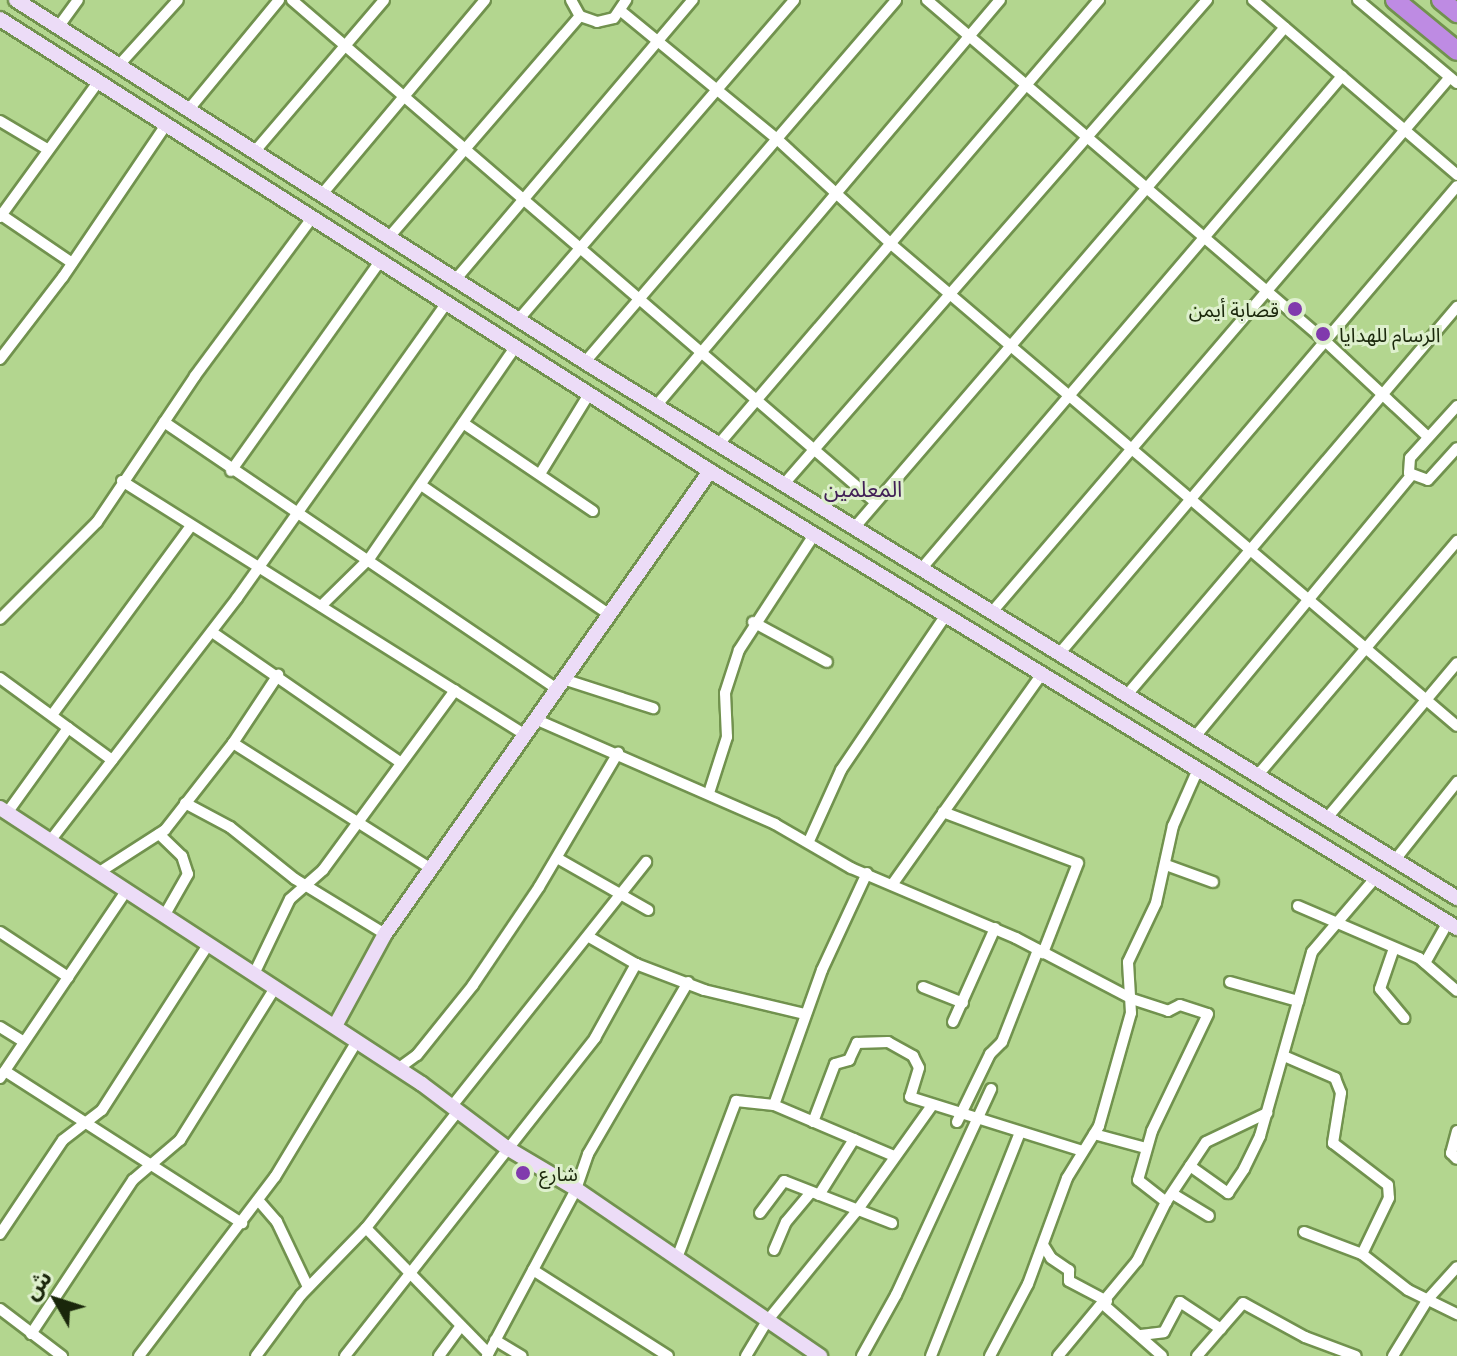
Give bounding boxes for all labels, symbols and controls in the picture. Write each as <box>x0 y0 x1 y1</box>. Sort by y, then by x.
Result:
place label: قصابة أيمن <box>1189 297 1279 321</box>
marker: قصابة أيمن <box>1286 300 1304 318</box>
place label: الرسام للهدايا <box>1339 322 1441 346</box>
marker: الرسام للهدايا <box>1314 325 1332 343</box>
district label: المعلمين <box>824 476 902 502</box>
place label: شارع <box>539 1161 578 1185</box>
marker: شارع <box>514 1164 532 1182</box>
north arrow <box>16 1260 96 1340</box>
text: ش <box>18 1265 56 1304</box>

